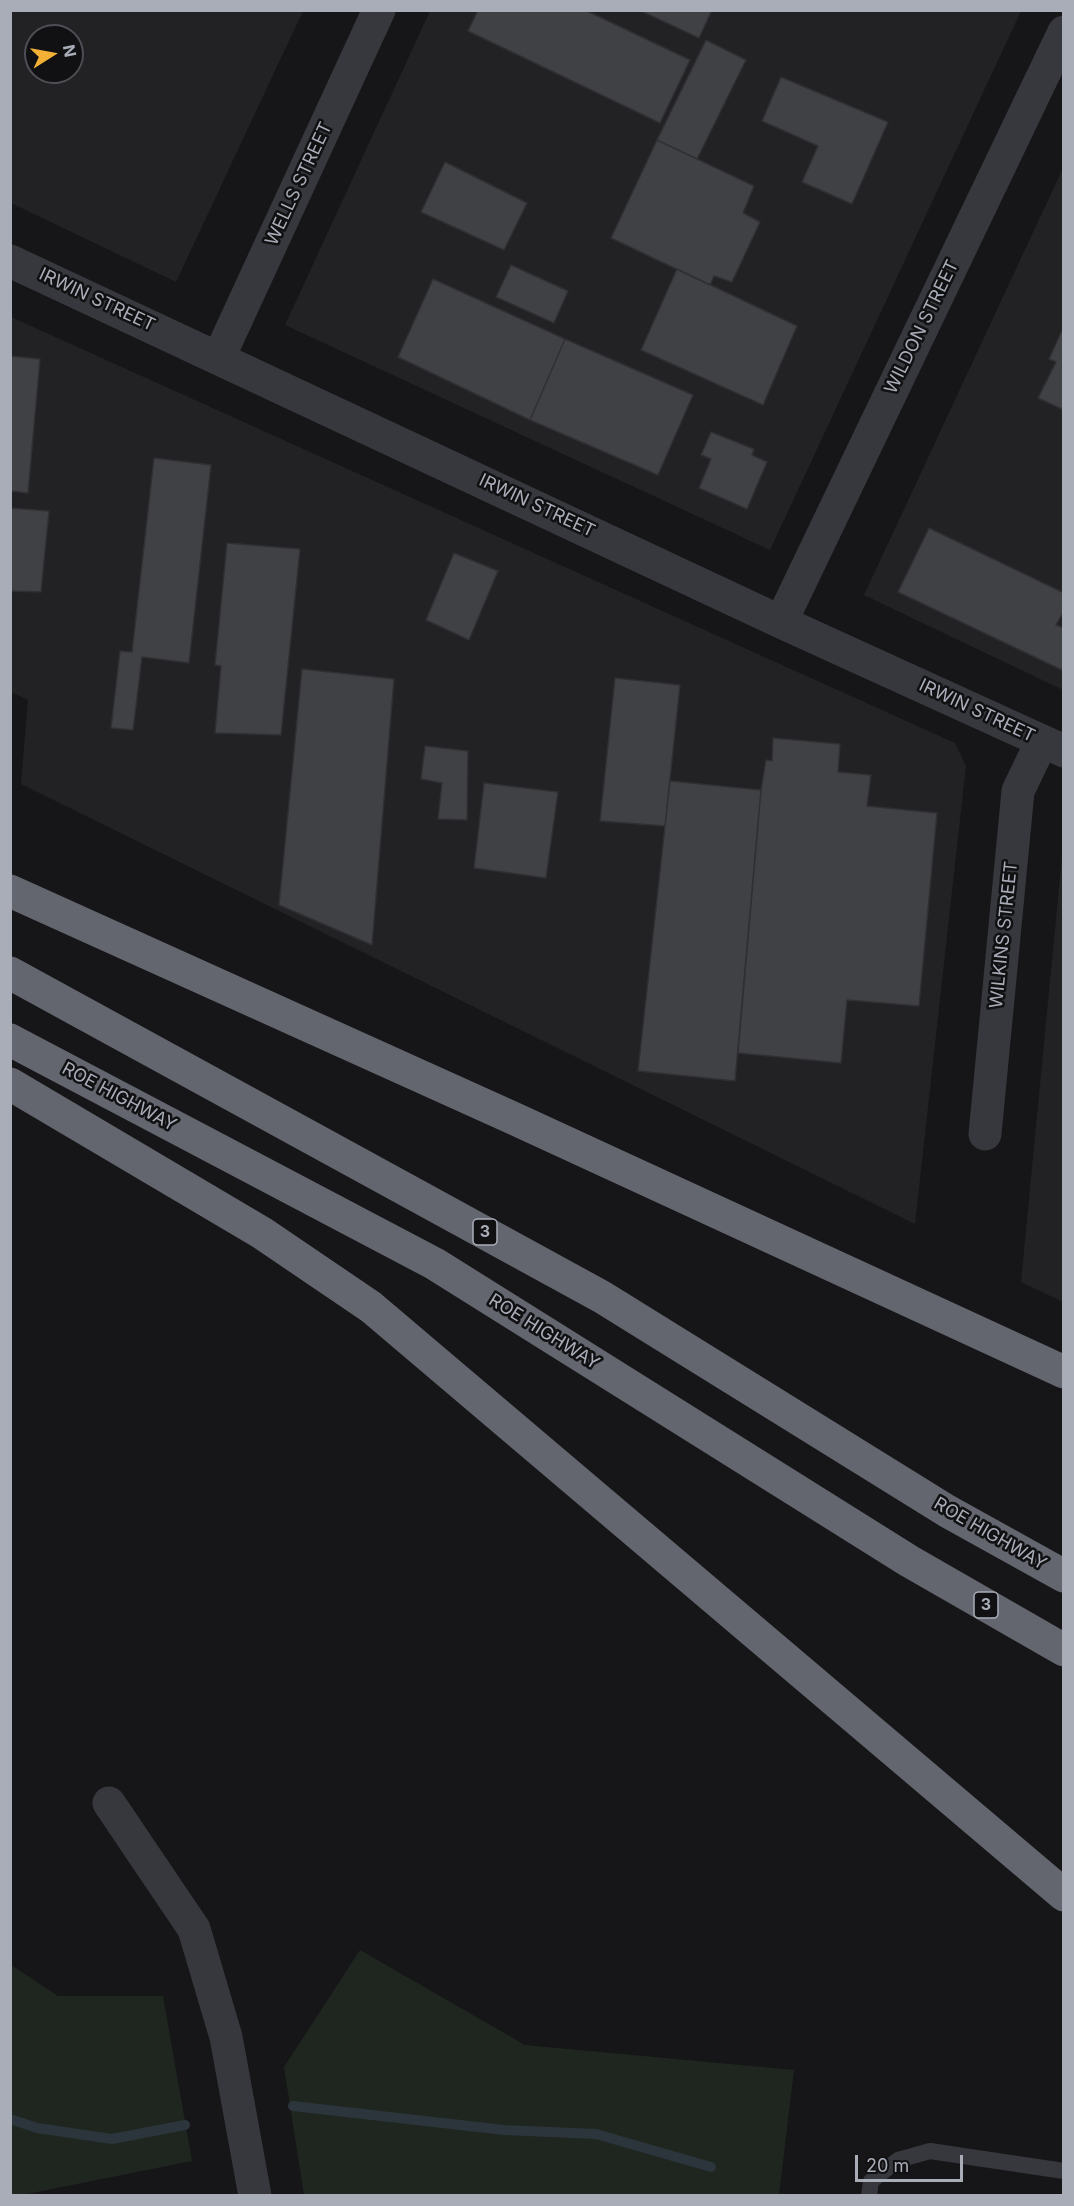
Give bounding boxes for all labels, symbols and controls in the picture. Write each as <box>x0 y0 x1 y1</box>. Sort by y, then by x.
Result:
north arrow <box>24 24 84 84</box>
text: N <box>59 43 81 59</box>
street label: WELLS STREET <box>261 119 337 249</box>
street label: WILDON STREET <box>880 257 964 397</box>
street label: IRWIN STREET <box>36 264 158 336</box>
street label: IRWIN STREET <box>476 470 598 542</box>
street label: IRWIN STREET <box>916 675 1038 747</box>
street label: WILKINS STREET <box>986 860 1022 1010</box>
street label: ROE HIGHWAY <box>58 1058 180 1136</box>
road number: 3 <box>473 1219 497 1245</box>
street label: ROE HIGHWAY <box>485 1289 603 1375</box>
street label: ROE HIGHWAY <box>930 1493 1050 1575</box>
road number: 3 <box>974 1592 998 1618</box>
scale bar <box>858 2143 966 2181</box>
text: 20 m <box>866 2155 909 2176</box>

